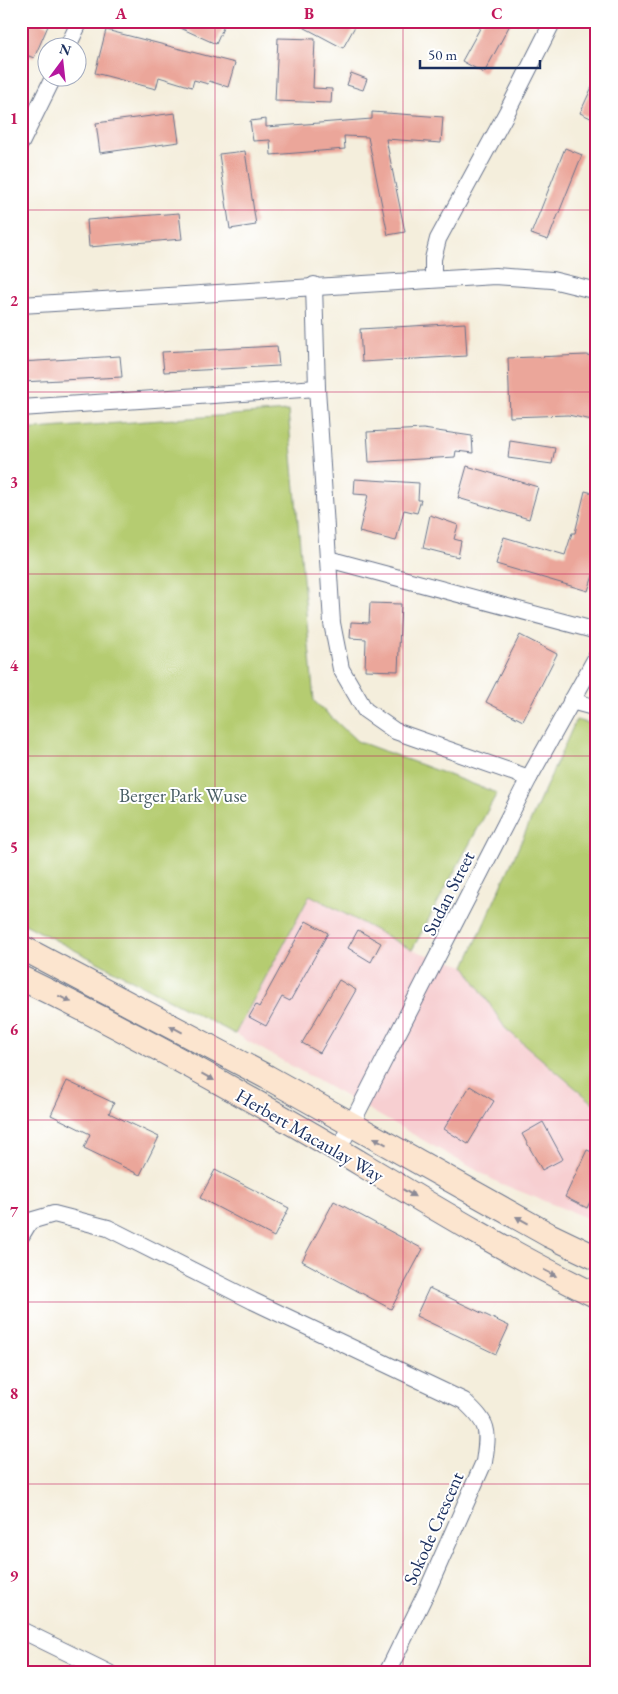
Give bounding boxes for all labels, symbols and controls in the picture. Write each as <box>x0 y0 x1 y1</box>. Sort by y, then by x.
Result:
text: A <box>114 3 127 24</box>
text: B <box>304 3 314 24</box>
text: C <box>491 3 503 24</box>
north arrow <box>38 38 88 88</box>
scale bar <box>420 38 540 70</box>
text: N <box>58 39 74 60</box>
text: 50 m <box>428 45 457 64</box>
text: 1 <box>10 108 18 129</box>
text: 2 <box>10 290 19 311</box>
text: 3 <box>10 472 18 493</box>
text: 4 <box>10 655 19 676</box>
park label: Berger Park Wuse <box>119 783 247 808</box>
text: 5 <box>10 837 18 858</box>
street label: Sudan Street <box>417 847 480 940</box>
one-way arrow <box>58 995 72 1003</box>
text: 6 <box>10 1019 19 1040</box>
one-way arrow <box>169 1025 184 1033</box>
one-way arrow <box>201 1072 214 1081</box>
street label: Herbert Macaulay Way <box>231 1083 389 1188</box>
one-way arrow <box>374 1136 387 1145</box>
one-way arrow <box>403 1188 416 1197</box>
text: 7 <box>10 1201 19 1222</box>
one-way arrow <box>515 1216 529 1225</box>
one-way arrow <box>543 1269 558 1277</box>
text: 8 <box>10 1383 18 1404</box>
street label: Sokode Crescent <box>397 1468 470 1589</box>
text: 9 <box>10 1565 19 1586</box>

